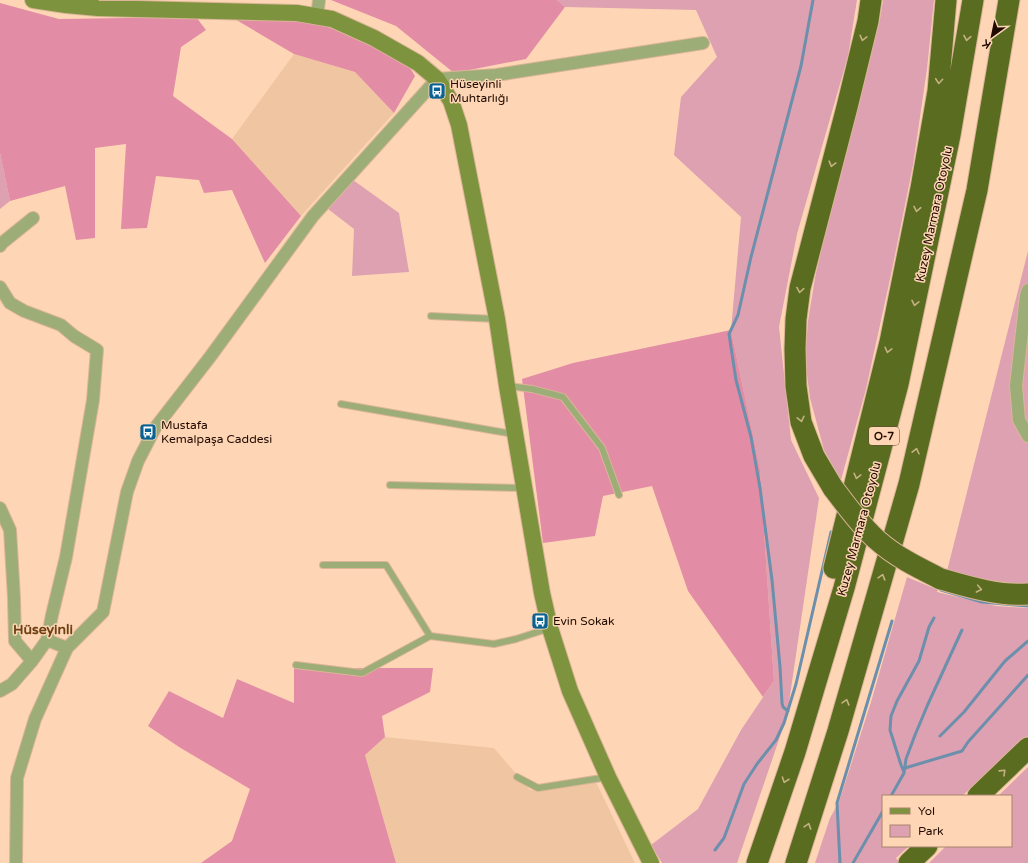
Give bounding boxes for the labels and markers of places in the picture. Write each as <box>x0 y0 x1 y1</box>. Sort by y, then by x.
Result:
place label: Hüseyinli Muhtarlığı <box>450 77 508 105</box>
bus stop icon: Hüseyinli Muhtarlığı <box>427 81 447 101</box>
place label: Mustafa Kemalpaşa Caddesi <box>161 418 272 446</box>
bus stop icon: Mustafa Kemalpaşa Caddesi <box>138 422 158 442</box>
bus stop icon: Evin Sokak <box>530 611 550 631</box>
place label: Evin Sokak <box>553 614 615 628</box>

